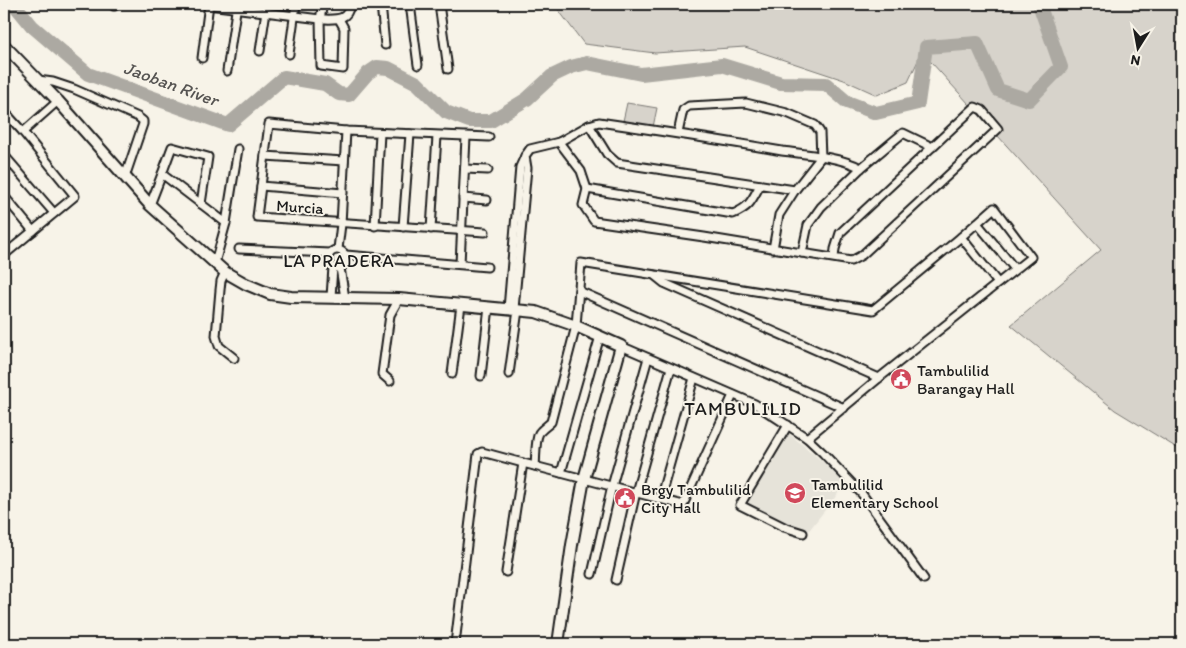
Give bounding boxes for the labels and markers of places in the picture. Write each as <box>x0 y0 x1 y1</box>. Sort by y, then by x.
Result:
place label: Tambulilid Barangay Hall <box>917 361 1015 398</box>
public building icon: Tambulilid Barangay Hall <box>889 367 913 391</box>
place label: Tambulilid Elementary School <box>811 475 939 512</box>
place label: Brgy Tambulilid City Hall <box>641 480 751 517</box>
school or university icon: Tambulilid Elementary School <box>783 481 807 505</box>
public building icon: Brgy Tambulilid City Hall <box>613 486 637 510</box>

